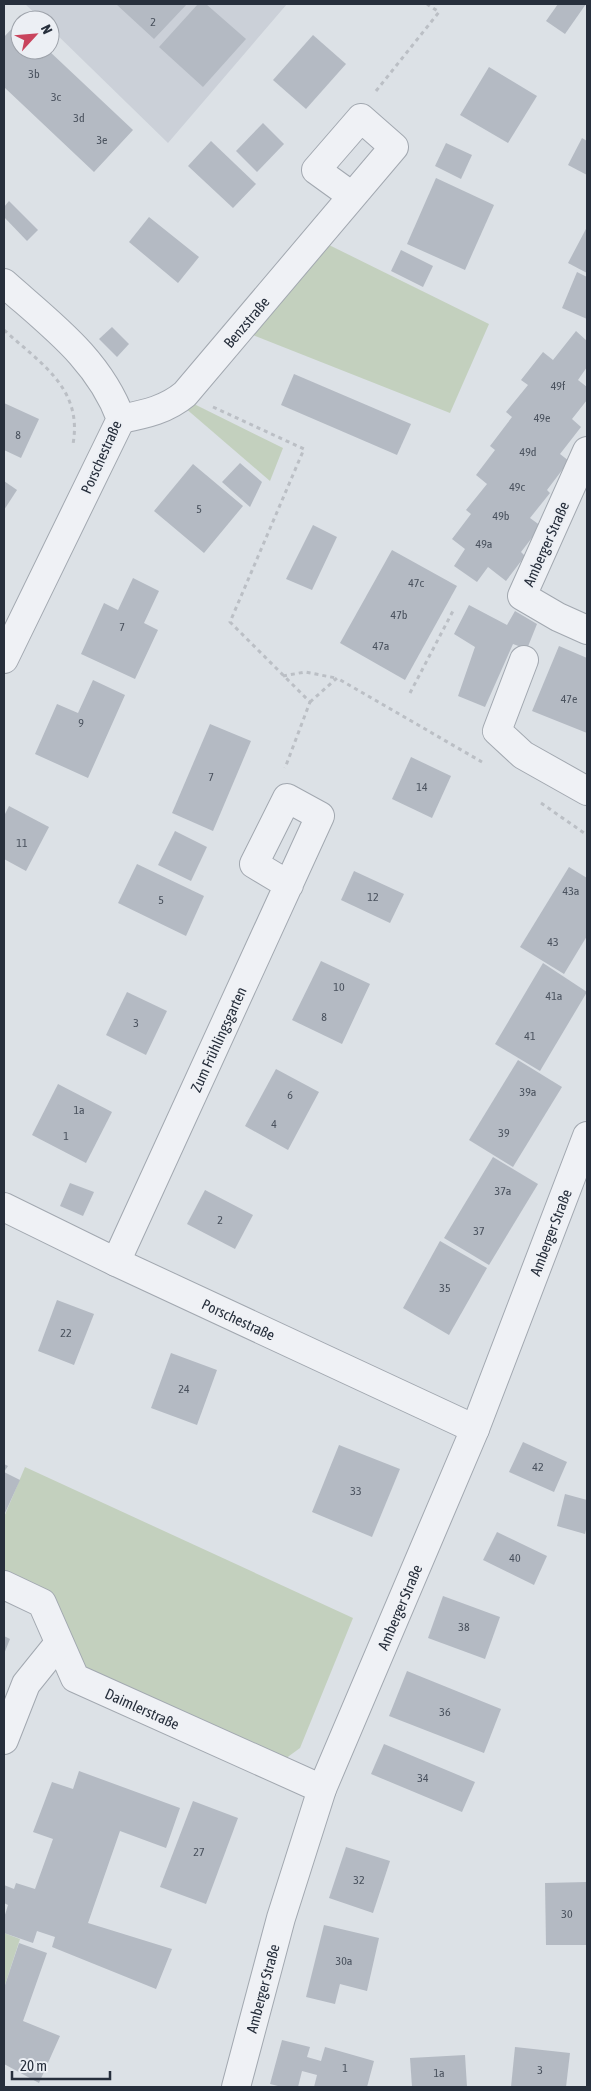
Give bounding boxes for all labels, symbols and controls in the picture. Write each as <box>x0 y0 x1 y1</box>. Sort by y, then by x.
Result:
north arrow <box>10 10 60 60</box>
house number: 2 <box>150 15 156 29</box>
text: N <box>38 22 56 37</box>
house number: 3b <box>28 67 40 81</box>
house number: 3c <box>51 90 62 104</box>
house number: 3d <box>73 111 85 125</box>
house number: 3e <box>96 133 108 147</box>
street label: Benzstraße <box>220 293 272 351</box>
house number: 49f <box>551 379 566 393</box>
house number: 49e <box>534 411 550 425</box>
street label: Porschestraße <box>77 418 125 496</box>
house number: 8 <box>15 428 21 442</box>
house number: 49d <box>520 445 536 459</box>
house number: 49c <box>509 480 525 494</box>
street label: Amberger Straße <box>520 499 572 589</box>
house number: 5 <box>196 502 202 516</box>
house number: 49b <box>493 509 510 523</box>
house number: 49a <box>476 537 492 551</box>
house number: 47c <box>408 576 424 590</box>
house number: 47b <box>391 608 408 622</box>
house number: 7 <box>119 620 125 634</box>
house number: 47a <box>373 639 389 653</box>
house number: 47e <box>561 692 577 706</box>
house number: 9 <box>78 716 84 730</box>
house number: 7 <box>208 770 214 784</box>
house number: 14 <box>416 780 428 794</box>
house number: 11 <box>16 836 28 850</box>
house number: 43a <box>563 884 579 898</box>
house number: 12 <box>367 890 379 904</box>
house number: 5 <box>158 893 164 907</box>
house number: 43 <box>547 935 559 949</box>
house number: 10 <box>333 980 345 994</box>
street label: Zum Frühlingsgarten <box>187 984 249 1094</box>
house number: 41a <box>546 989 562 1003</box>
house number: 8 <box>321 1010 327 1024</box>
house number: 3 <box>133 1016 139 1030</box>
house number: 41 <box>524 1029 536 1043</box>
house number: 39a <box>520 1085 536 1099</box>
house number: 6 <box>287 1088 293 1102</box>
house number: 1a <box>73 1103 85 1117</box>
house number: 4 <box>271 1117 277 1131</box>
house number: 39 <box>498 1126 510 1140</box>
house number: 1 <box>63 1129 69 1143</box>
house number: 37a <box>495 1184 511 1198</box>
street label: Amberger Straße <box>526 1186 574 1278</box>
house number: 2 <box>217 1213 223 1227</box>
house number: 37 <box>473 1224 485 1238</box>
house number: 35 <box>439 1281 451 1295</box>
street label: Porschestraße <box>200 1295 278 1343</box>
house number: 22 <box>60 1326 72 1340</box>
house number: 24 <box>178 1382 190 1396</box>
house number: 42 <box>532 1460 544 1474</box>
house number: 33 <box>350 1484 362 1498</box>
house number: 40 <box>509 1551 521 1565</box>
street label: Amberger Straße <box>374 1562 425 1652</box>
house number: 38 <box>458 1620 470 1634</box>
street label: Daimlerstraße <box>103 1684 182 1732</box>
house number: 36 <box>439 1705 451 1719</box>
house number: 34 <box>417 1771 429 1785</box>
house number: 27 <box>193 1845 205 1859</box>
house number: 32 <box>353 1873 365 1887</box>
house number: 30 <box>561 1907 573 1921</box>
street label: Amberger Straße <box>242 1942 282 2035</box>
house number: 30a <box>336 1954 352 1968</box>
scale bar <box>12 2048 110 2080</box>
text: 20 m <box>20 2057 47 2074</box>
house number: 1 <box>342 2061 348 2075</box>
house number: 3 <box>537 2063 543 2077</box>
house number: 1a <box>433 2066 445 2080</box>

